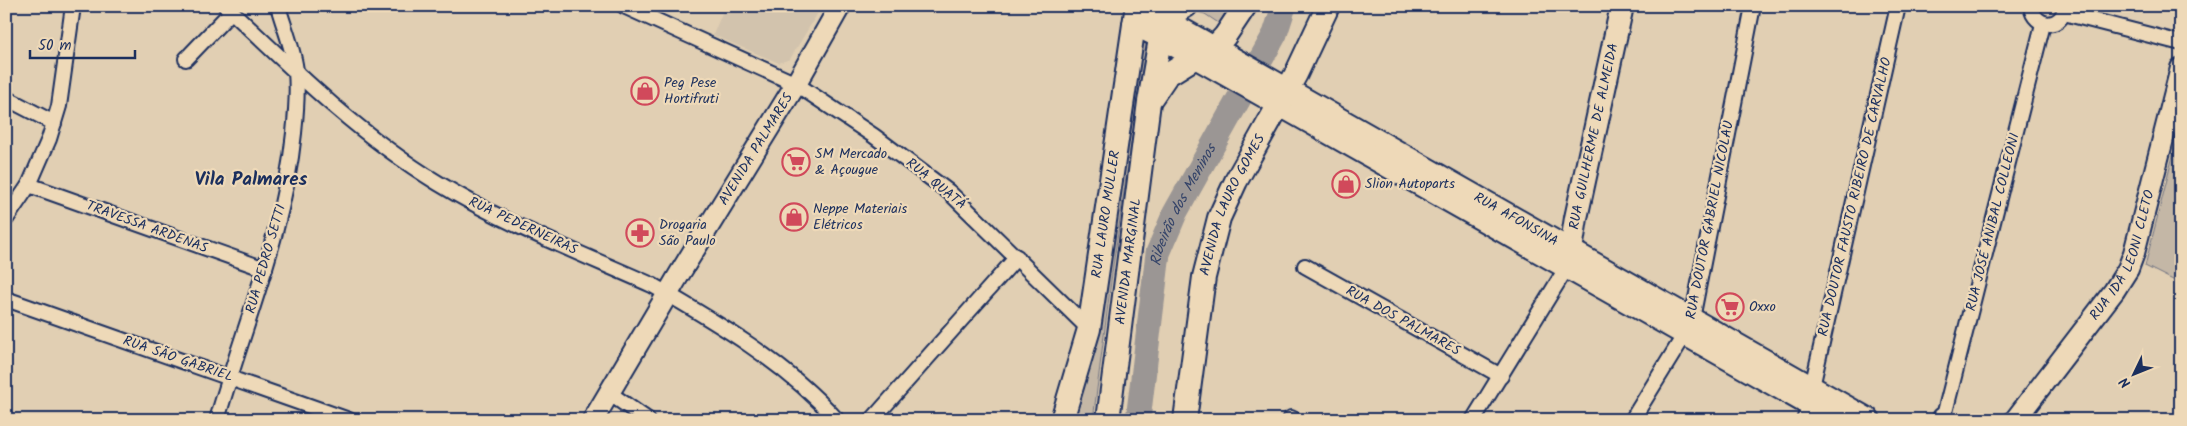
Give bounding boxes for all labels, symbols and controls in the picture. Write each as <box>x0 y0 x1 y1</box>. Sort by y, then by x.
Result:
scale bar <box>30 28 135 60</box>
text: 50 m <box>38 34 72 58</box>
street label: RUA GUILHERME DE ALMEIDA <box>1563 41 1625 231</box>
street label: RUA DOUTOR FAUSTO RIBEIRO DE CARVALHO <box>1812 55 1898 339</box>
place label: Peg Pese Hortifruti <box>664 72 719 110</box>
shop icon: Peg Pese Hortifruti <box>630 76 660 106</box>
street label: AVENIDA PALMARES <box>713 88 799 210</box>
street label: RUA DOUTOR GABRIEL NICOLAU <box>1680 119 1740 321</box>
street label: AVENIDA LAURO GOMES <box>1194 130 1271 278</box>
street label: RUA JOSÉ ANIBAL COLLEONI <box>1960 131 2026 313</box>
water label: Ribeirão dos Meninos <box>1145 138 1224 267</box>
place label: SM Mercado & Açougue <box>815 143 887 181</box>
supermarket icon: SM Mercado & Açougue <box>781 147 811 177</box>
street label: RUA LAURO MULLER <box>1086 149 1126 279</box>
street label: RUA QUATÁ <box>901 153 971 215</box>
district label: Vila Palmares <box>195 165 307 195</box>
shop icon: Slion Autoparts <box>1331 169 1361 199</box>
place label: Slion Autoparts <box>1365 173 1455 195</box>
street label: RUA AFONSINA <box>1469 187 1562 252</box>
street label: RUA IDA LEONI CLETO <box>2084 187 2161 325</box>
street label: RUA PEDERNEIRAS <box>465 191 582 261</box>
street label: TRAVESSA ARDENAS <box>83 195 211 259</box>
street label: AVENIDA MARGINAL <box>1109 197 1148 326</box>
place label: Neppe Materiais Elétricos <box>813 198 907 236</box>
street label: RUA PEDRO SETTI <box>240 202 292 316</box>
shop icon: Neppe Materiais Elétricos <box>779 202 809 232</box>
place label: Drogaria São Paulo <box>659 214 716 252</box>
pharmacy icon: Drogaria São Paulo <box>625 218 655 248</box>
street label: RUA DOS PALMARES <box>1341 280 1465 362</box>
supermarket icon: Oxxo <box>1715 292 1745 322</box>
place label: Oxxo <box>1749 296 1776 318</box>
street label: RUA SÃO GABRIEL <box>120 330 236 388</box>
north arrow <box>2110 348 2160 398</box>
text: N <box>2114 371 2136 393</box>

